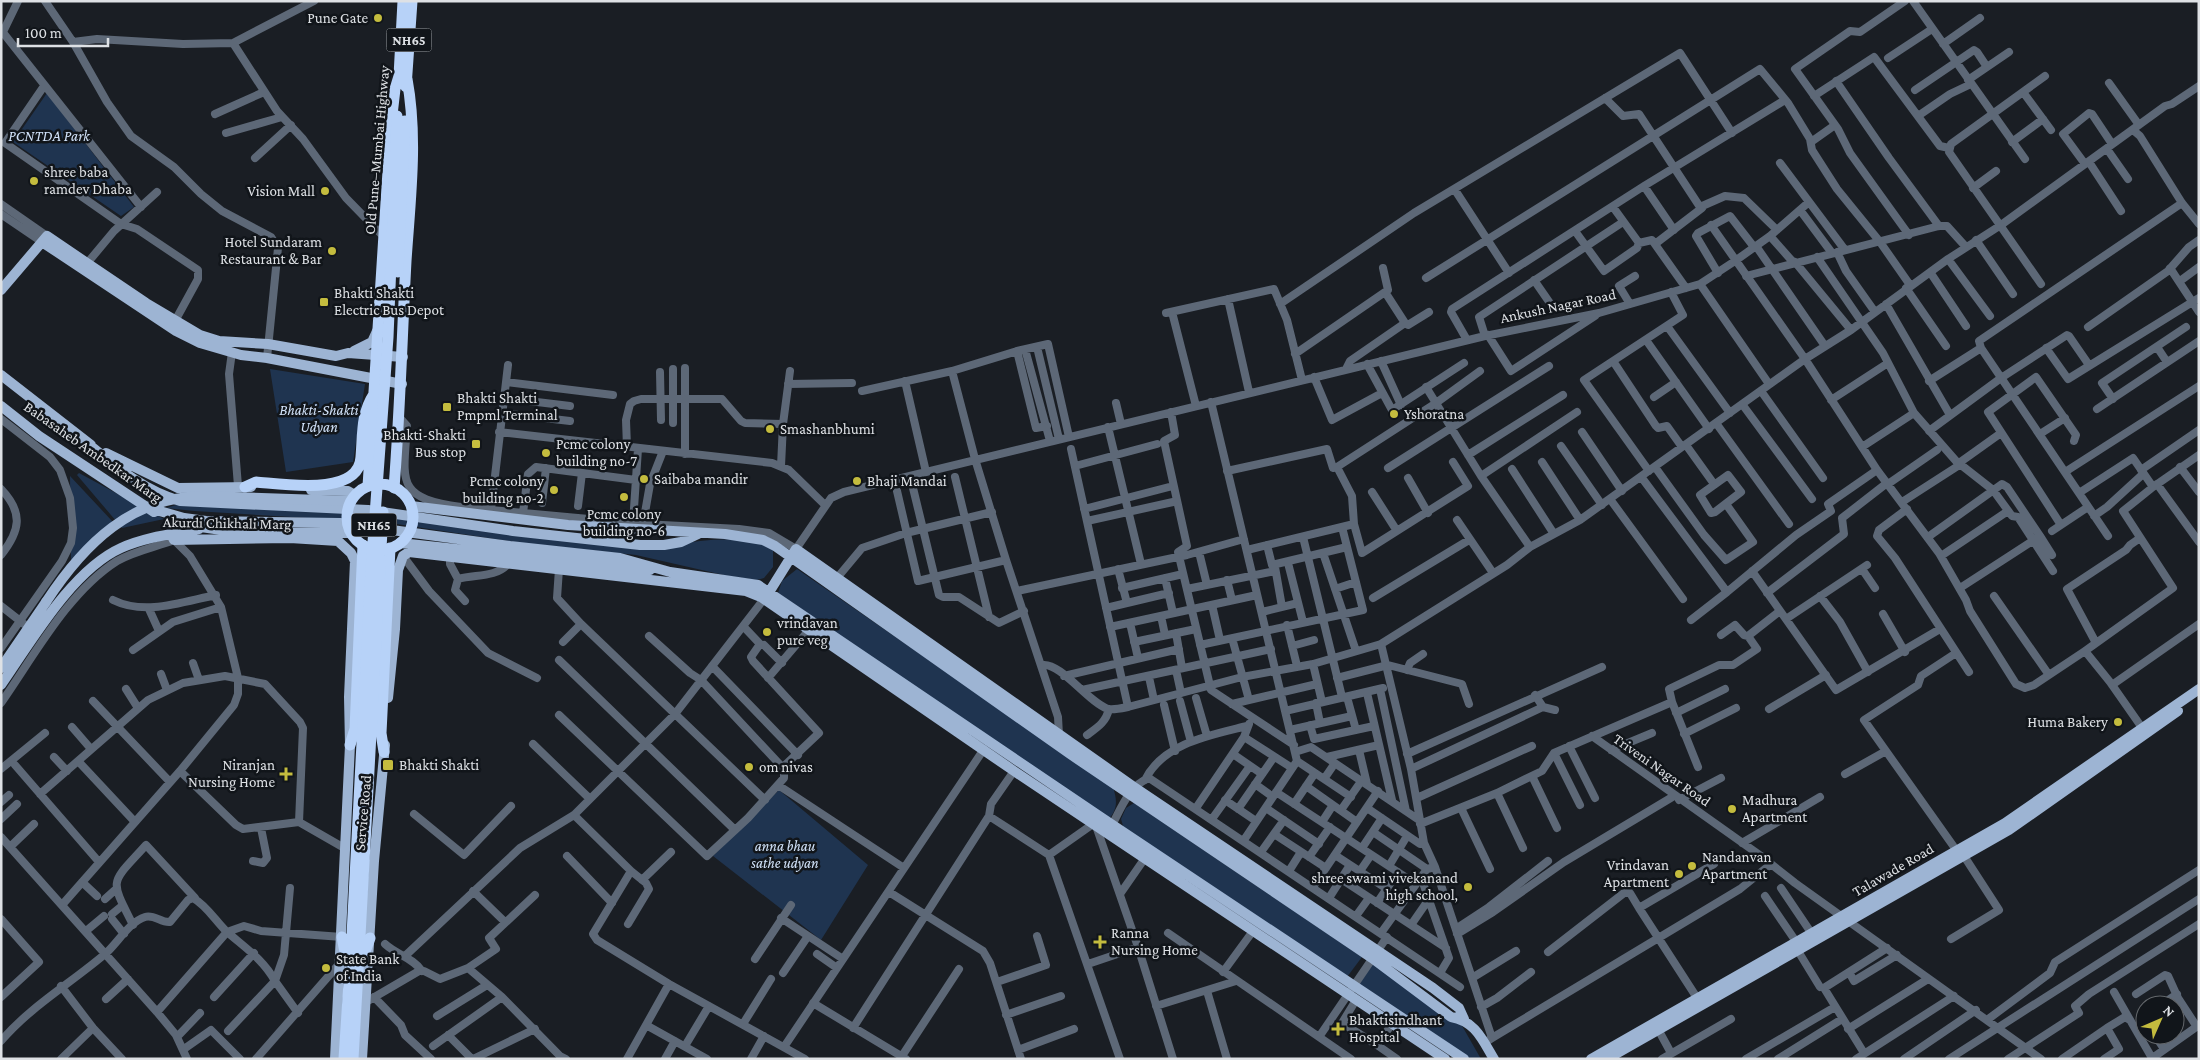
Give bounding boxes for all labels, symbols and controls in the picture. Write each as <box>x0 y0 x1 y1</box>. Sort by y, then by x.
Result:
place label: Pune Gate <box>307 10 368 26</box>
marker: Pune Gate <box>372 12 384 24</box>
scale bar <box>18 15 108 47</box>
text: 100 m <box>25 25 62 41</box>
road number: NH65 <box>386 28 432 52</box>
street label: Old Pune–Mumbai Highway <box>362 65 393 235</box>
park label: PCNTDA Park <box>8 128 91 144</box>
place label: shree baba ramdev Dhaba <box>44 164 132 197</box>
marker: shree baba ramdev Dhaba <box>28 175 40 187</box>
place label: Vision Mall <box>247 183 315 199</box>
marker: Vision Mall <box>319 185 331 197</box>
place label: Hotel Sundaram Restaurant & Bar <box>220 234 323 267</box>
marker: Hotel Sundaram Restaurant & Bar <box>326 245 338 257</box>
place label: Bhakti Shakti Electric Bus Depot <box>334 285 445 319</box>
street label: Ankush Nagar Road <box>1499 286 1618 327</box>
marker: Bhakti Shakti Electric Bus Depot <box>318 296 330 308</box>
place label: Bhakti Shakti Pmpml Terminal <box>457 390 558 424</box>
street label: Babasaheb Ambedkar Marg <box>21 398 165 507</box>
marker: Bhakti Shakti Pmpml Terminal <box>441 401 453 413</box>
park label: Bhakti-Shakti Udyan <box>279 402 360 436</box>
place label: Yshoratna <box>1404 406 1464 422</box>
marker: Yshoratna <box>1388 408 1400 420</box>
place label: Smashanbhumi <box>780 421 875 437</box>
marker: Smashanbhumi <box>764 423 776 435</box>
place label: Bhakti-Shakti Bus stop <box>383 427 466 461</box>
place label: Pcmc colony building no-7 <box>556 436 637 470</box>
marker: Bhakti-Shakti Bus stop <box>470 438 482 450</box>
marker: Pcmc colony building no-7 <box>540 447 552 459</box>
place label: Saibaba mandir <box>654 471 749 487</box>
place label: Pcmc colony building no-2 <box>462 473 544 507</box>
marker: Saibaba mandir <box>638 473 650 485</box>
place label: Bhaji Mandai <box>867 473 947 490</box>
marker: Bhaji Mandai <box>851 475 863 487</box>
marker: Pcmc colony building no-2 <box>548 484 560 496</box>
marker: Pcmc colony building no-6 <box>618 491 630 503</box>
place label: Pcmc colony building no-6 <box>583 506 665 540</box>
street label: Akurdi Chikhali Marg <box>163 514 291 533</box>
road number: NH65 <box>352 514 396 536</box>
place label: vrindavan pure veg <box>776 615 838 649</box>
marker: vrindavan pure veg <box>761 626 773 638</box>
place label: Huma Bakery <box>2027 714 2108 731</box>
marker: Huma Bakery <box>2112 716 2124 728</box>
street label: Triveni Nagar Road <box>1610 730 1714 810</box>
place label: Niranjan Nursing Home <box>188 757 275 791</box>
place label: Bhakti Shakti <box>399 757 479 773</box>
marker: Bhakti Shakti <box>381 758 395 772</box>
place label: om nivas <box>759 759 813 775</box>
marker: om nivas <box>743 761 755 773</box>
marker: Niranjan Nursing Home <box>279 767 293 781</box>
street label: Service Road <box>352 774 374 851</box>
place label: Madhura Apartment <box>1742 792 1808 826</box>
marker: Madhura Apartment <box>1726 803 1738 815</box>
park label: anna bhau sathe udyan <box>750 838 819 872</box>
street label: Talawade Road <box>1850 840 1936 900</box>
place label: Nandanvan Apartment <box>1702 849 1771 883</box>
place label: Vrindavan Apartment <box>1604 857 1670 891</box>
marker: Nandanvan Apartment <box>1686 860 1698 872</box>
marker: Vrindavan Apartment <box>1673 868 1685 880</box>
place label: shree swami vivekanand high school, <box>1311 870 1458 904</box>
marker: shree swami vivekanand high school, <box>1462 881 1474 893</box>
place label: Ranna Nursing Home <box>1111 925 1198 959</box>
marker: Ranna Nursing Home <box>1093 935 1107 949</box>
place label: State Bank of India <box>336 951 400 984</box>
marker: State Bank of India <box>320 962 332 974</box>
north arrow <box>2135 995 2185 1045</box>
text: N <box>2160 1002 2179 1020</box>
place label: Bhaktisindhant Hospital <box>1349 1012 1443 1046</box>
marker: Bhaktisindhant Hospital <box>1331 1022 1345 1036</box>

